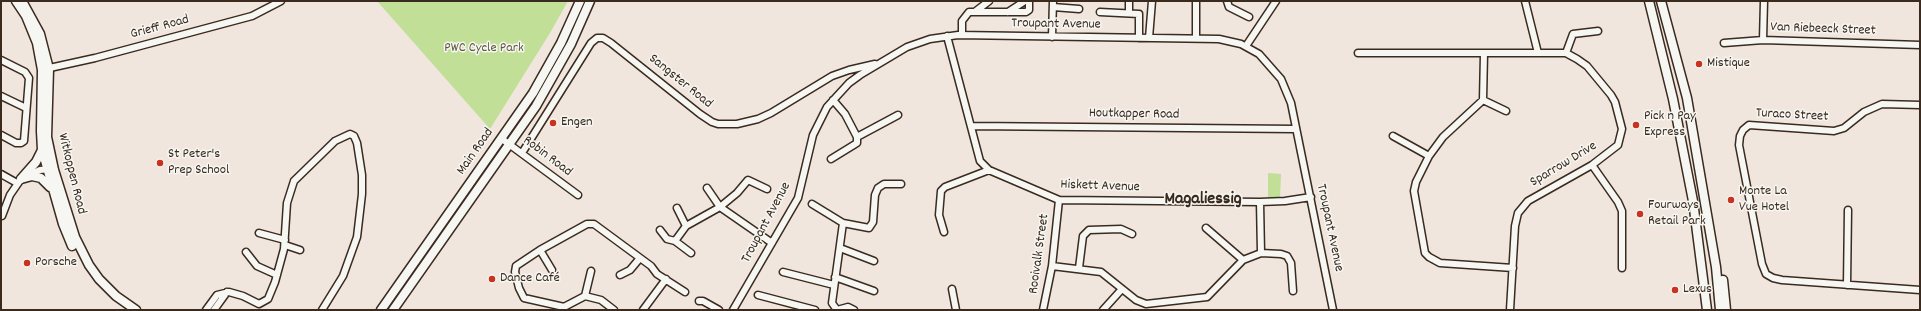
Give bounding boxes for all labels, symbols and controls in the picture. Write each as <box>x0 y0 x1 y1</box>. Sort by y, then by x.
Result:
street label: Grieff Road <box>129 12 191 44</box>
street label: Troupant Avenue <box>1011 16 1101 34</box>
street label: Van Riebeeck Street <box>1770 20 1876 40</box>
park label: PWC Cycle Park <box>444 41 524 57</box>
street label: Sangster Road <box>645 51 715 113</box>
place label: Mistique <box>1707 56 1750 72</box>
marker: Mistique <box>1694 59 1704 69</box>
street label: Houtkapper Road <box>1089 106 1179 124</box>
street label: Turaco Street <box>1755 106 1829 126</box>
place label: Pick n Pay Express <box>1644 109 1696 142</box>
place label: Engen <box>561 115 593 131</box>
marker: Engen <box>548 118 558 128</box>
marker: Pick n Pay Express <box>1631 120 1641 130</box>
street label: Main Road <box>454 125 498 179</box>
street label: Witkoppen Road <box>53 132 89 216</box>
street label: Robin Road <box>519 133 575 181</box>
street label: Sparrow Drive <box>1528 138 1600 192</box>
place label: St Peter's Prep School <box>168 147 229 180</box>
marker: St Peter's Prep School <box>155 158 165 168</box>
street label: Hiskett Avenue <box>1060 177 1140 197</box>
street label: Troupant Avenue <box>739 180 795 266</box>
street label: Troupant Avenue <box>1312 183 1346 273</box>
place label: Monte La Vue Hotel <box>1739 184 1789 216</box>
district label: Magaliessig <box>1164 190 1242 212</box>
marker: Monte La Vue Hotel <box>1726 195 1736 205</box>
place label: Fourways Retail Park <box>1648 198 1706 230</box>
marker: Fourways Retail Park <box>1635 209 1645 219</box>
street label: Rooivalk Street <box>1026 213 1054 295</box>
place label: Porsche <box>35 255 77 271</box>
marker: Porsche <box>22 258 32 268</box>
place label: Dance Café <box>500 271 560 287</box>
marker: Dance Café <box>487 274 497 284</box>
place label: Lexus <box>1683 282 1712 298</box>
marker: Lexus <box>1670 285 1680 295</box>

